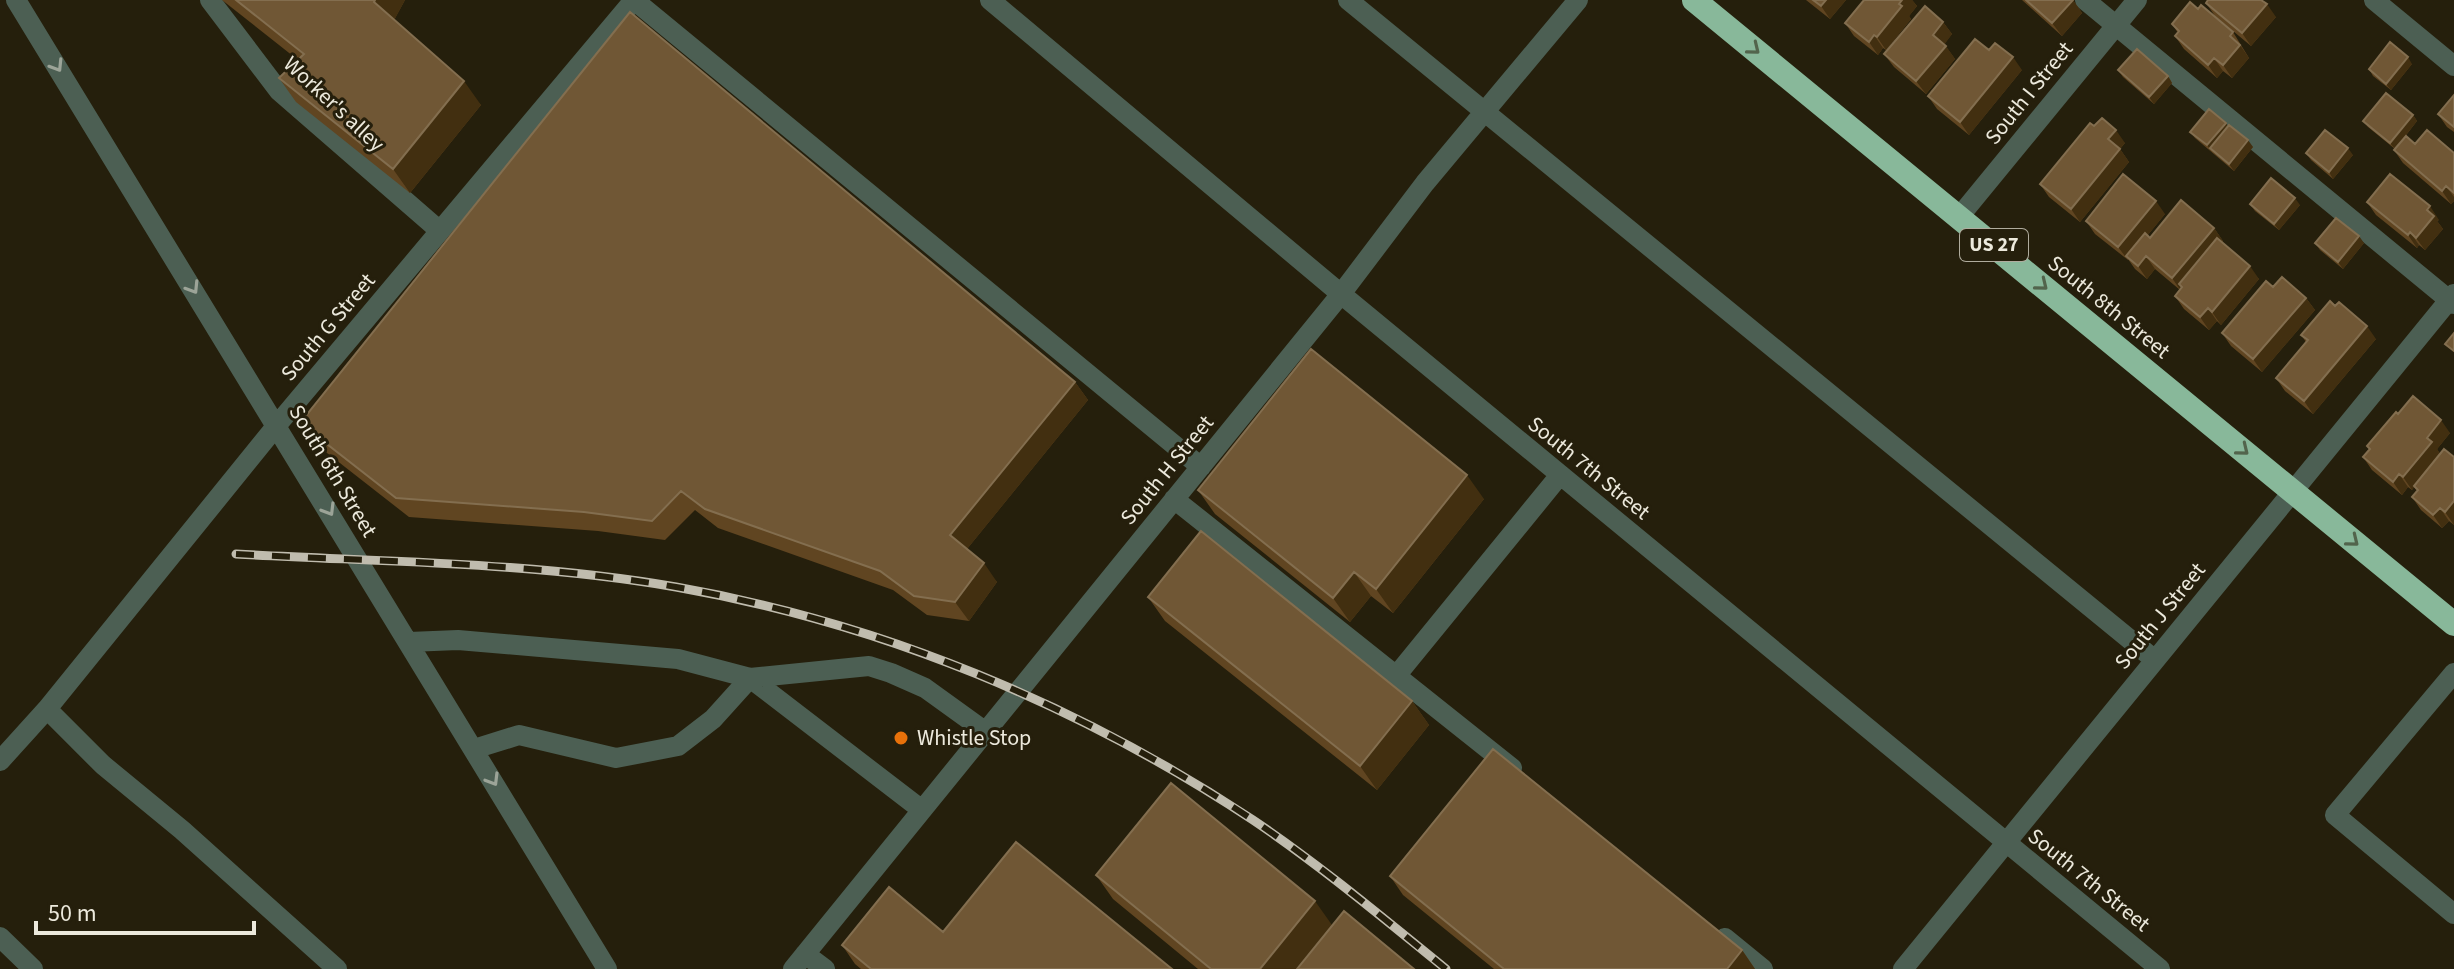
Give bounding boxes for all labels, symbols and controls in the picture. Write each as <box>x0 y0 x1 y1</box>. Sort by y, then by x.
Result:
street label: South I Street <box>1977 34 2081 152</box>
one-way arrow <box>1745 39 1759 54</box>
street label: Worker's alley <box>276 49 392 160</box>
one-way arrow <box>47 58 62 72</box>
road number: US 27 <box>1960 229 2028 261</box>
street label: South 8th Street <box>2041 248 2178 367</box>
street label: South G Street <box>273 266 383 388</box>
one-way arrow <box>2033 275 2047 290</box>
one-way arrow <box>183 279 199 294</box>
street label: South 6th Street <box>281 399 385 544</box>
street label: South H Street <box>1113 408 1222 532</box>
street label: South 7th Street <box>1521 409 1658 528</box>
one-way arrow <box>2234 440 2248 455</box>
one-way arrow <box>319 501 334 516</box>
one-way arrow <box>2344 531 2358 546</box>
street label: South J Street <box>2107 555 2214 676</box>
place label: Whistle Stop <box>917 722 1031 754</box>
marker: Whistle Stop <box>892 729 910 747</box>
one-way arrow <box>483 771 498 786</box>
street label: South 7th Street <box>2021 821 2158 940</box>
scale bar <box>36 885 254 935</box>
text: 50 m <box>48 896 97 931</box>

